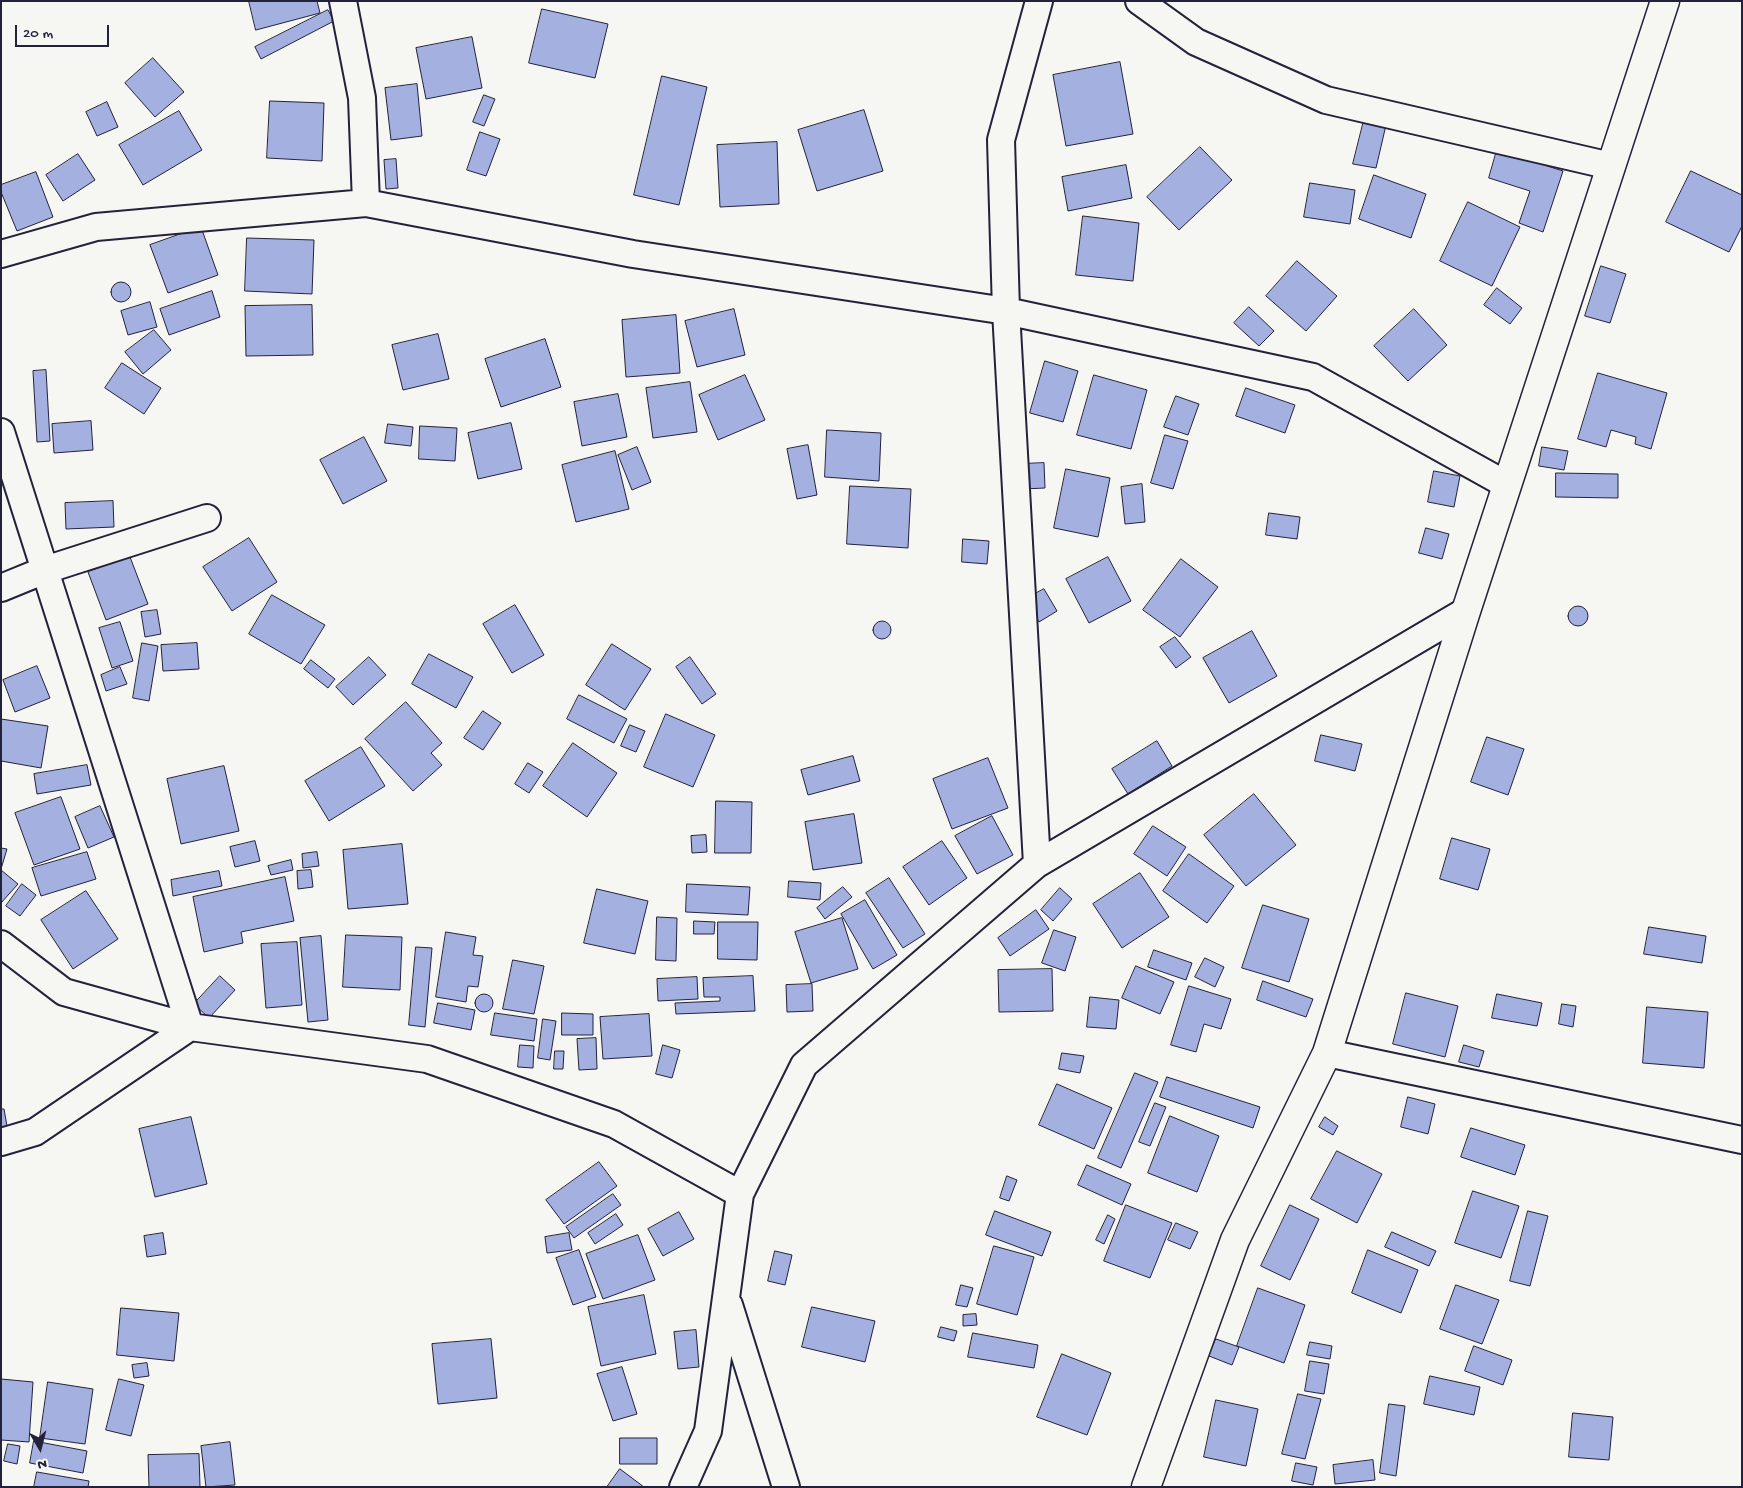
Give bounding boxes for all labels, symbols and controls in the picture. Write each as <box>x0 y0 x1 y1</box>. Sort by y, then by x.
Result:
scale bar <box>18 15 111 47</box>
text: 20 m <box>23 25 53 43</box>
north arrow <box>15 1423 65 1473</box>
text: N <box>36 1454 48 1472</box>

